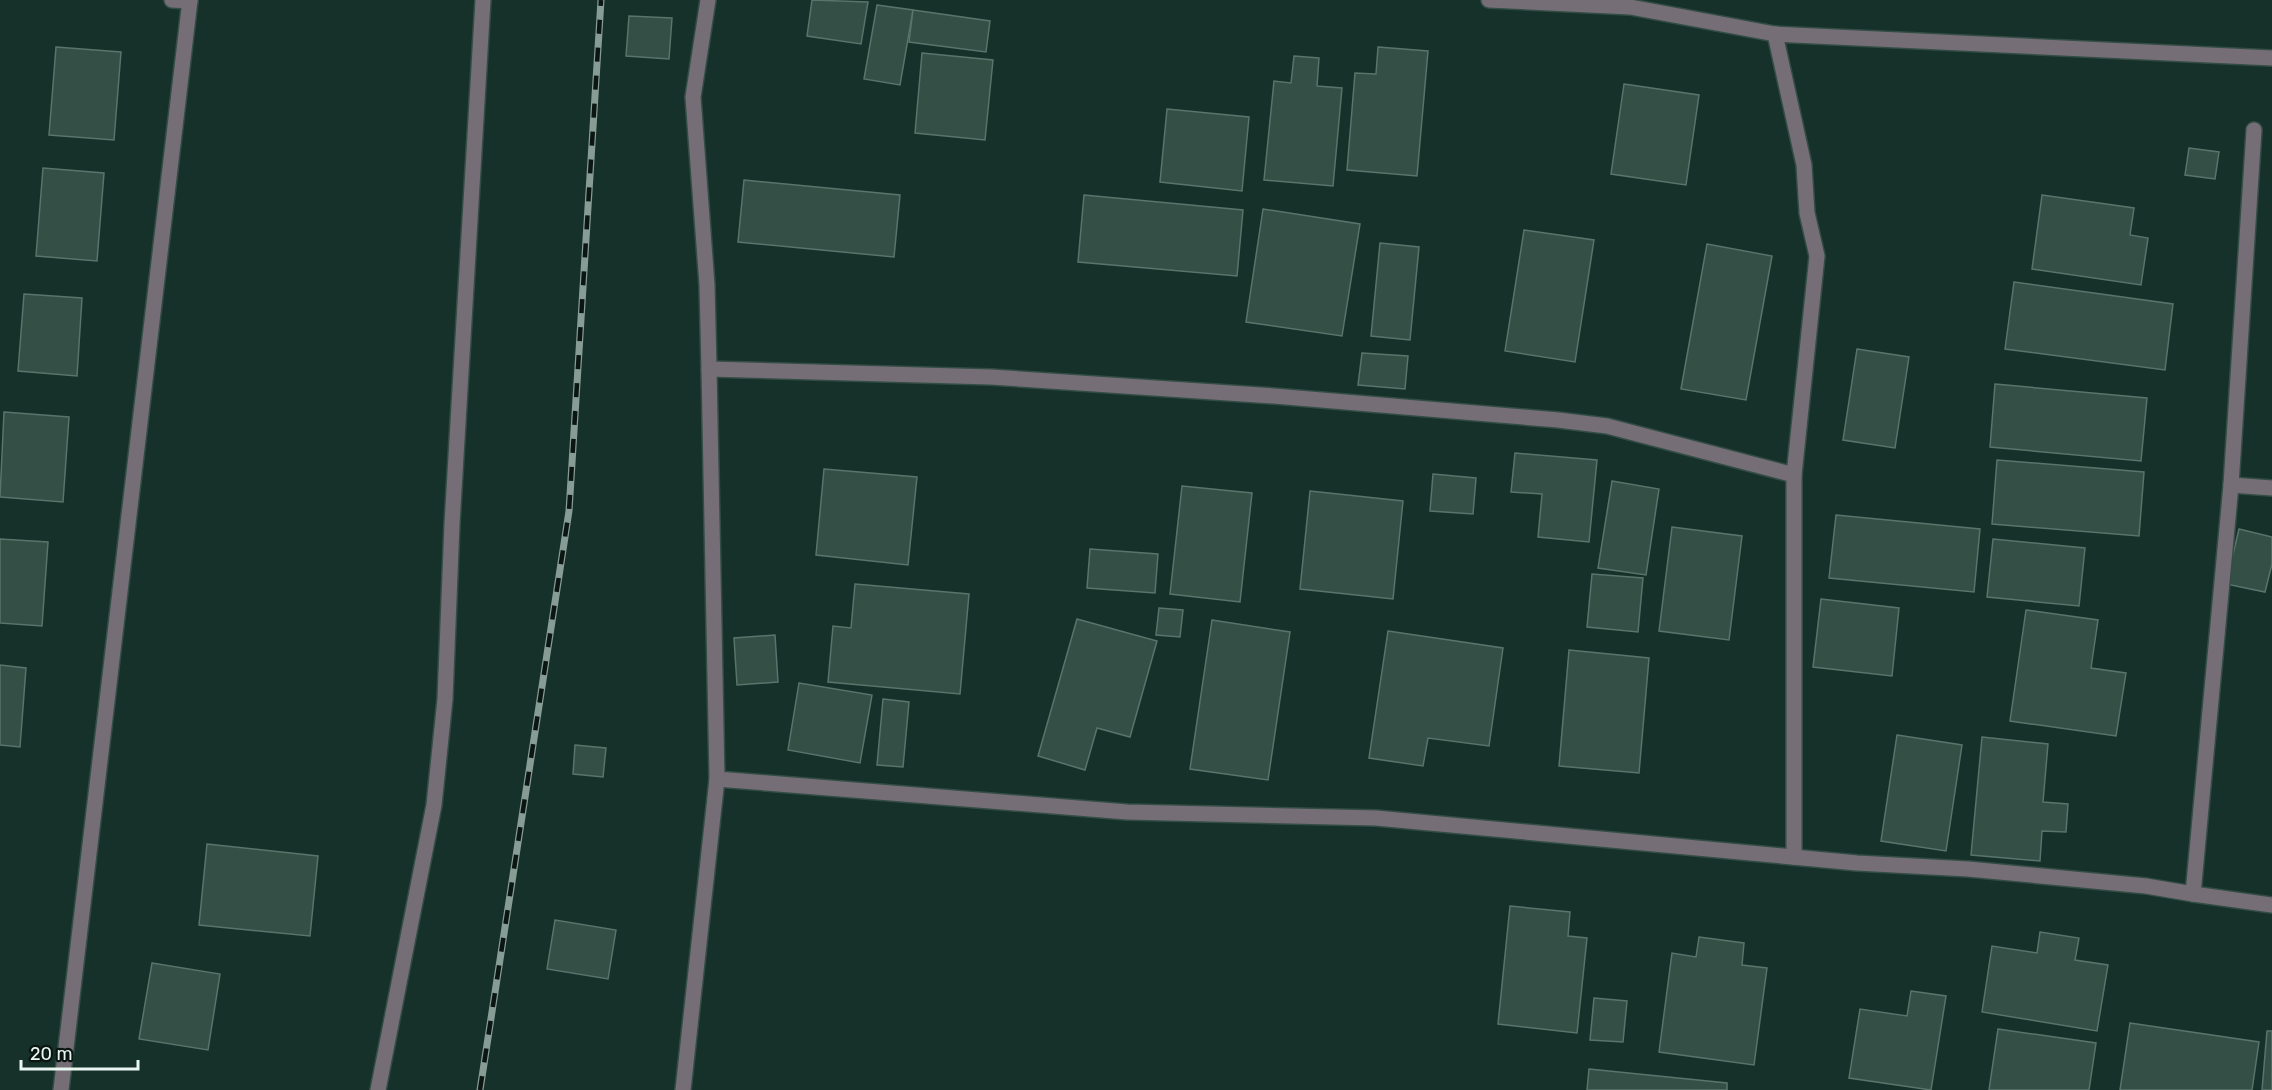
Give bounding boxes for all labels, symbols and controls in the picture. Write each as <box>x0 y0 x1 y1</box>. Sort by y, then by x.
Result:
scale bar <box>21 1033 138 1071</box>
text: 20 m <box>30 1043 72 1065</box>

